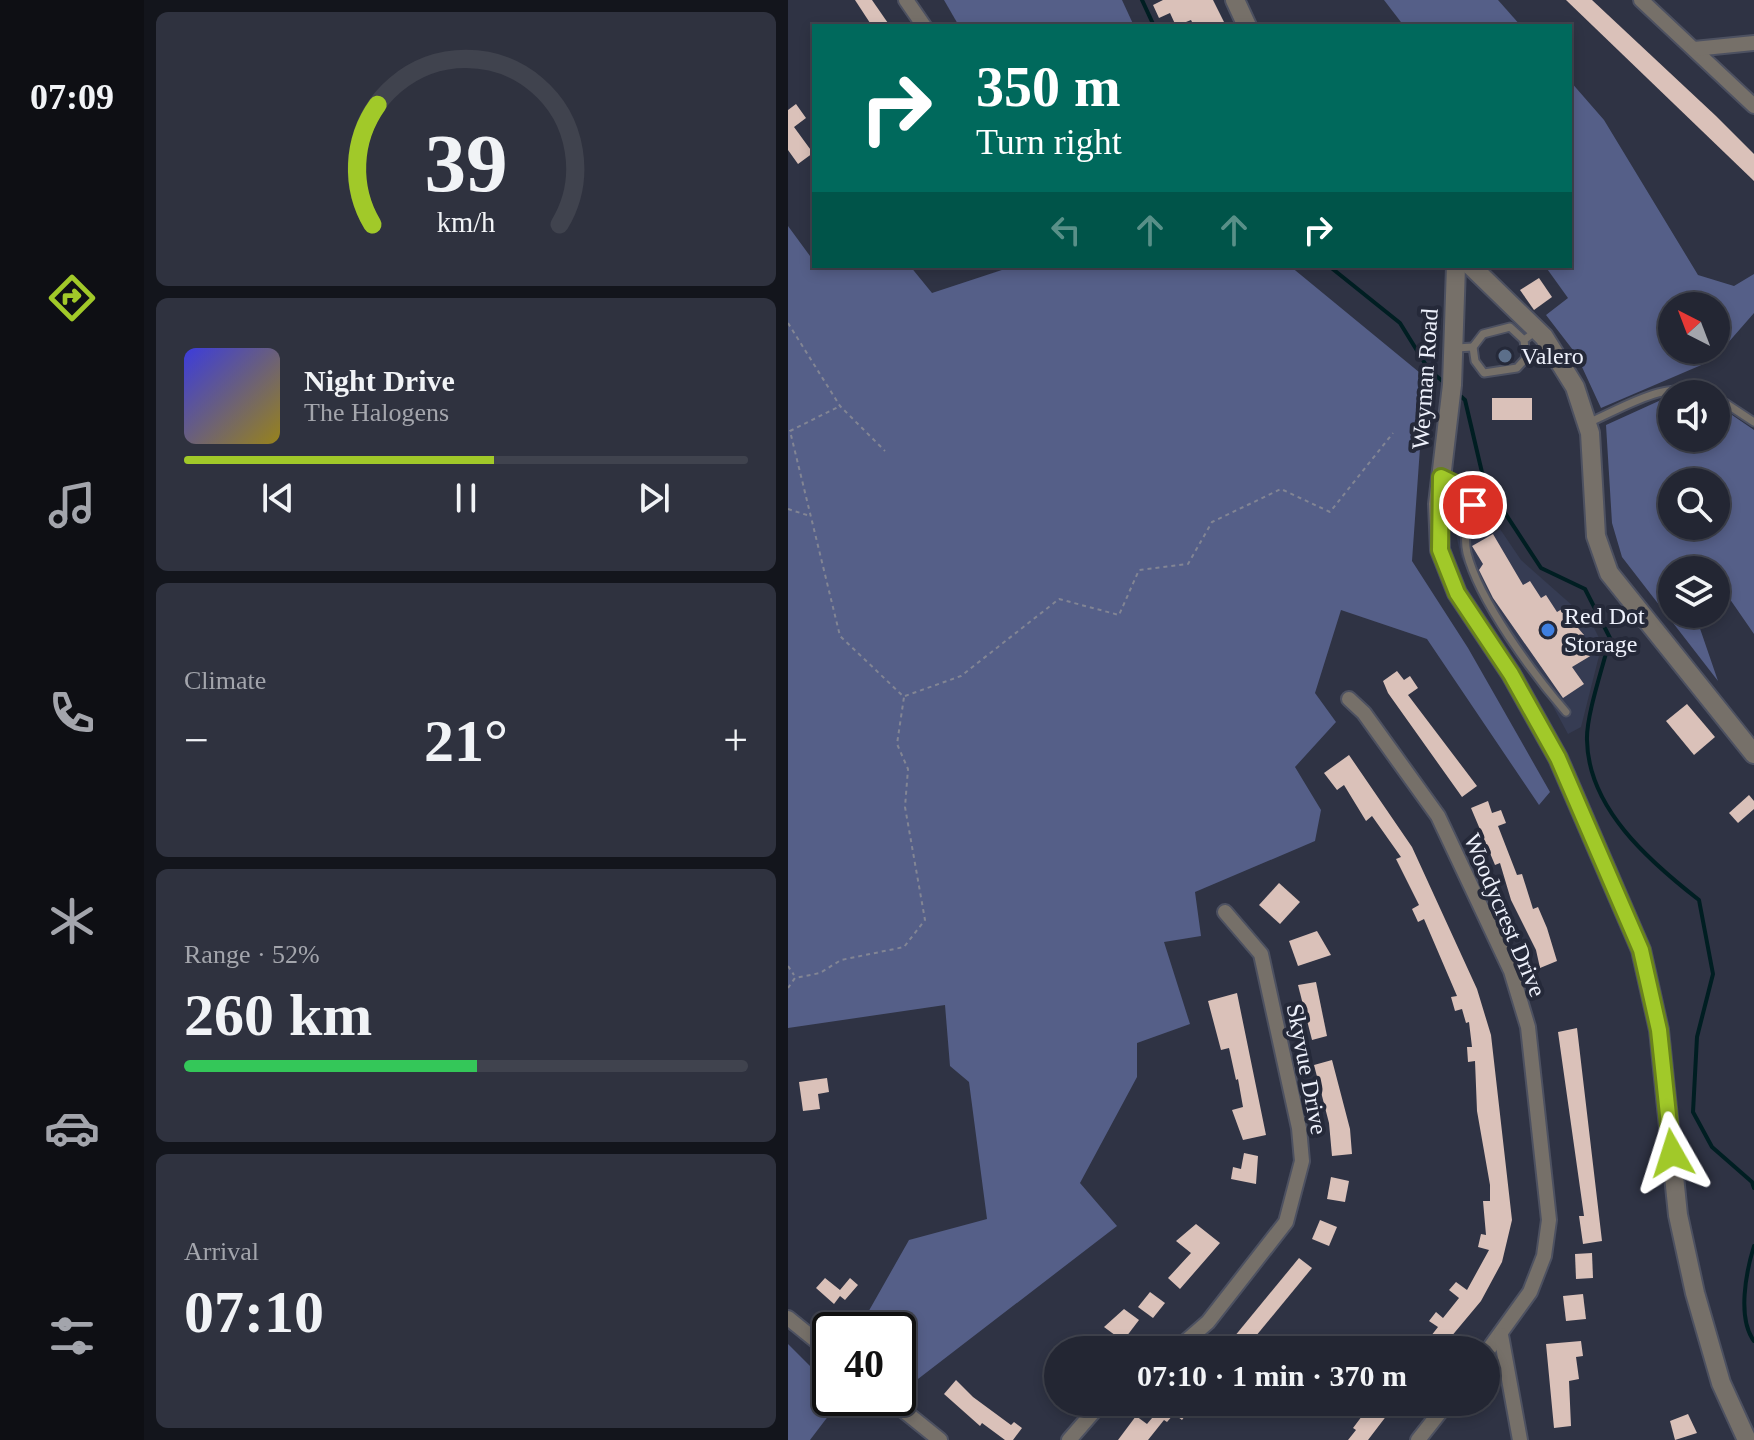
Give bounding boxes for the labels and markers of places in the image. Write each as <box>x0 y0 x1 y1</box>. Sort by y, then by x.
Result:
place label: Valero <box>1521 343 1584 369</box>
marker: Valero <box>1496 347 1514 365</box>
pin <box>1439 471 1507 539</box>
place label: Red Dot Storage <box>1564 603 1645 657</box>
marker: Red Dot Storage <box>1539 621 1557 639</box>

